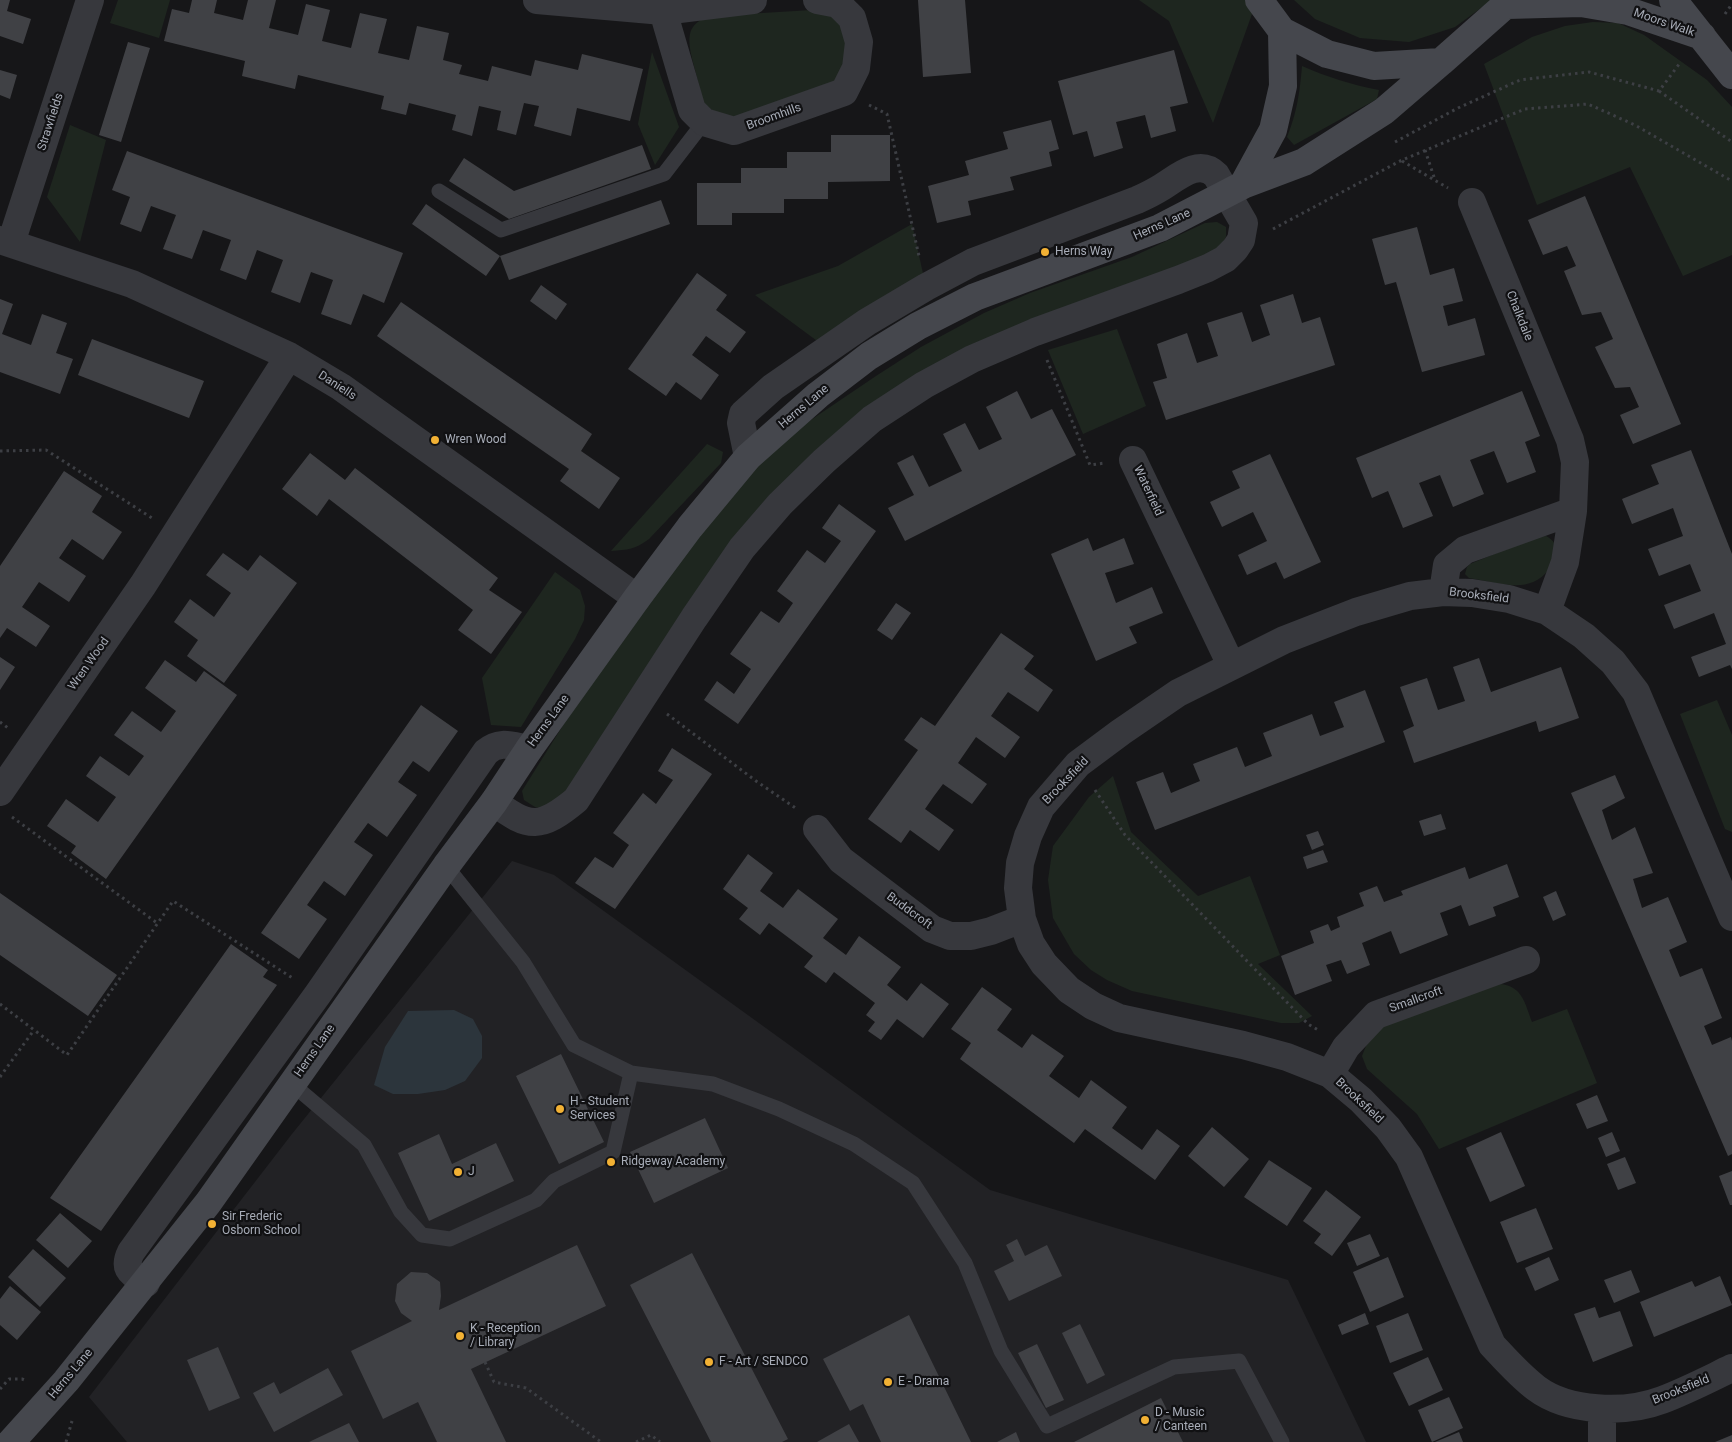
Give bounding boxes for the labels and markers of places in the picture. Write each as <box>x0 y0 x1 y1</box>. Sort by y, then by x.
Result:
place label: Herns Way <box>1055 245 1112 259</box>
marker: Herns Way <box>1039 246 1051 258</box>
place label: Wren Wood <box>445 433 506 447</box>
marker: Wren Wood <box>429 434 441 446</box>
place label: H - Student Services <box>570 1095 629 1123</box>
marker: H - Student Services <box>554 1103 566 1115</box>
place label: Ridgeway Academy <box>621 1155 725 1169</box>
marker: Ridgeway Academy <box>605 1156 617 1168</box>
place label: J <box>468 1165 475 1179</box>
marker: J <box>452 1166 464 1178</box>
place label: Sir Frederic Osborn School <box>222 1210 300 1238</box>
marker: Sir Frederic Osborn School <box>206 1218 218 1230</box>
place label: K - Reception / Library <box>470 1322 540 1350</box>
marker: K - Reception / Library <box>454 1330 466 1342</box>
place label: F - Art / SENDCO <box>719 1355 808 1369</box>
marker: F - Art / SENDCO <box>703 1356 715 1368</box>
place label: E - Drama <box>898 1375 949 1389</box>
marker: E - Drama <box>882 1376 894 1388</box>
place label: D - Music / Canteen <box>1155 1406 1207 1434</box>
marker: D - Music / Canteen <box>1139 1414 1151 1426</box>

